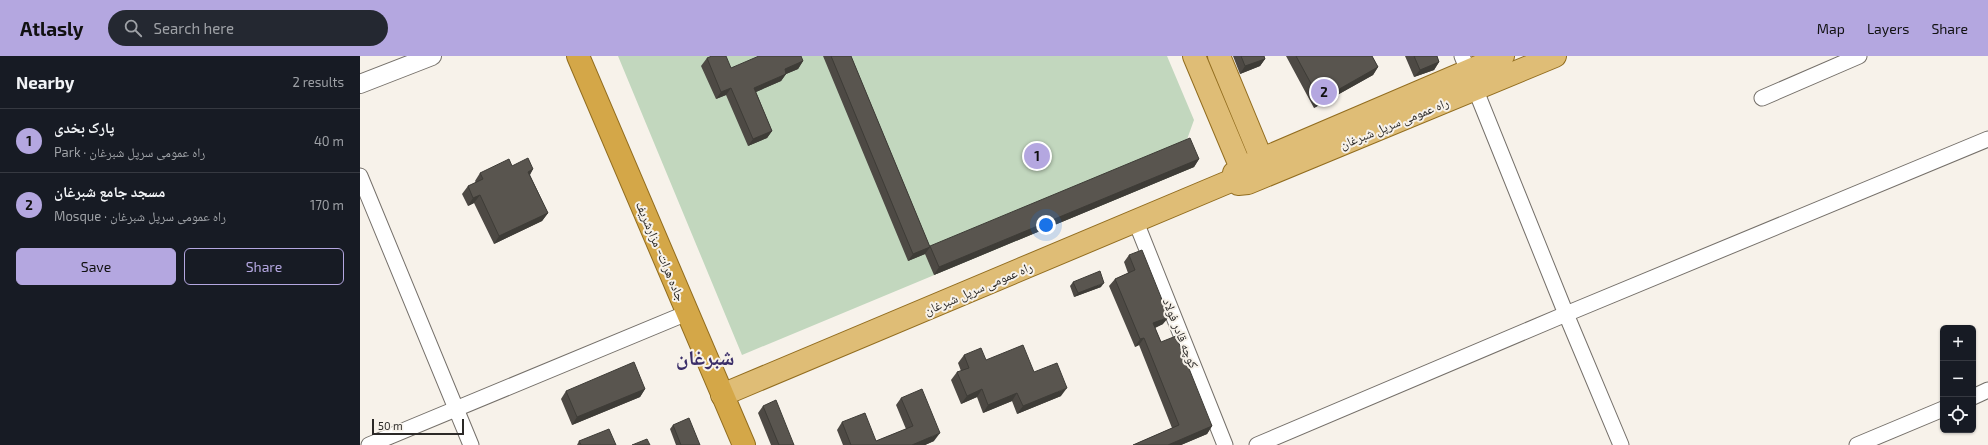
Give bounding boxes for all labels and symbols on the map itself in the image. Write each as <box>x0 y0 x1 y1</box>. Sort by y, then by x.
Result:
pin: 2 <box>1311 77 1337 107</box>
street label: راه عمومی سرپل شبرغان <box>1337 94 1451 153</box>
pin: 1 <box>1024 141 1050 171</box>
street label: جاده هرات- مزارشریف <box>632 199 689 304</box>
your location <box>1036 215 1056 235</box>
street label: راه عمومی سرپل شبرغان <box>921 258 1035 319</box>
street label: کوچه قادر فولاد <box>1159 296 1203 371</box>
district label: شبرغان <box>676 344 734 370</box>
scale bar <box>372 417 464 436</box>

